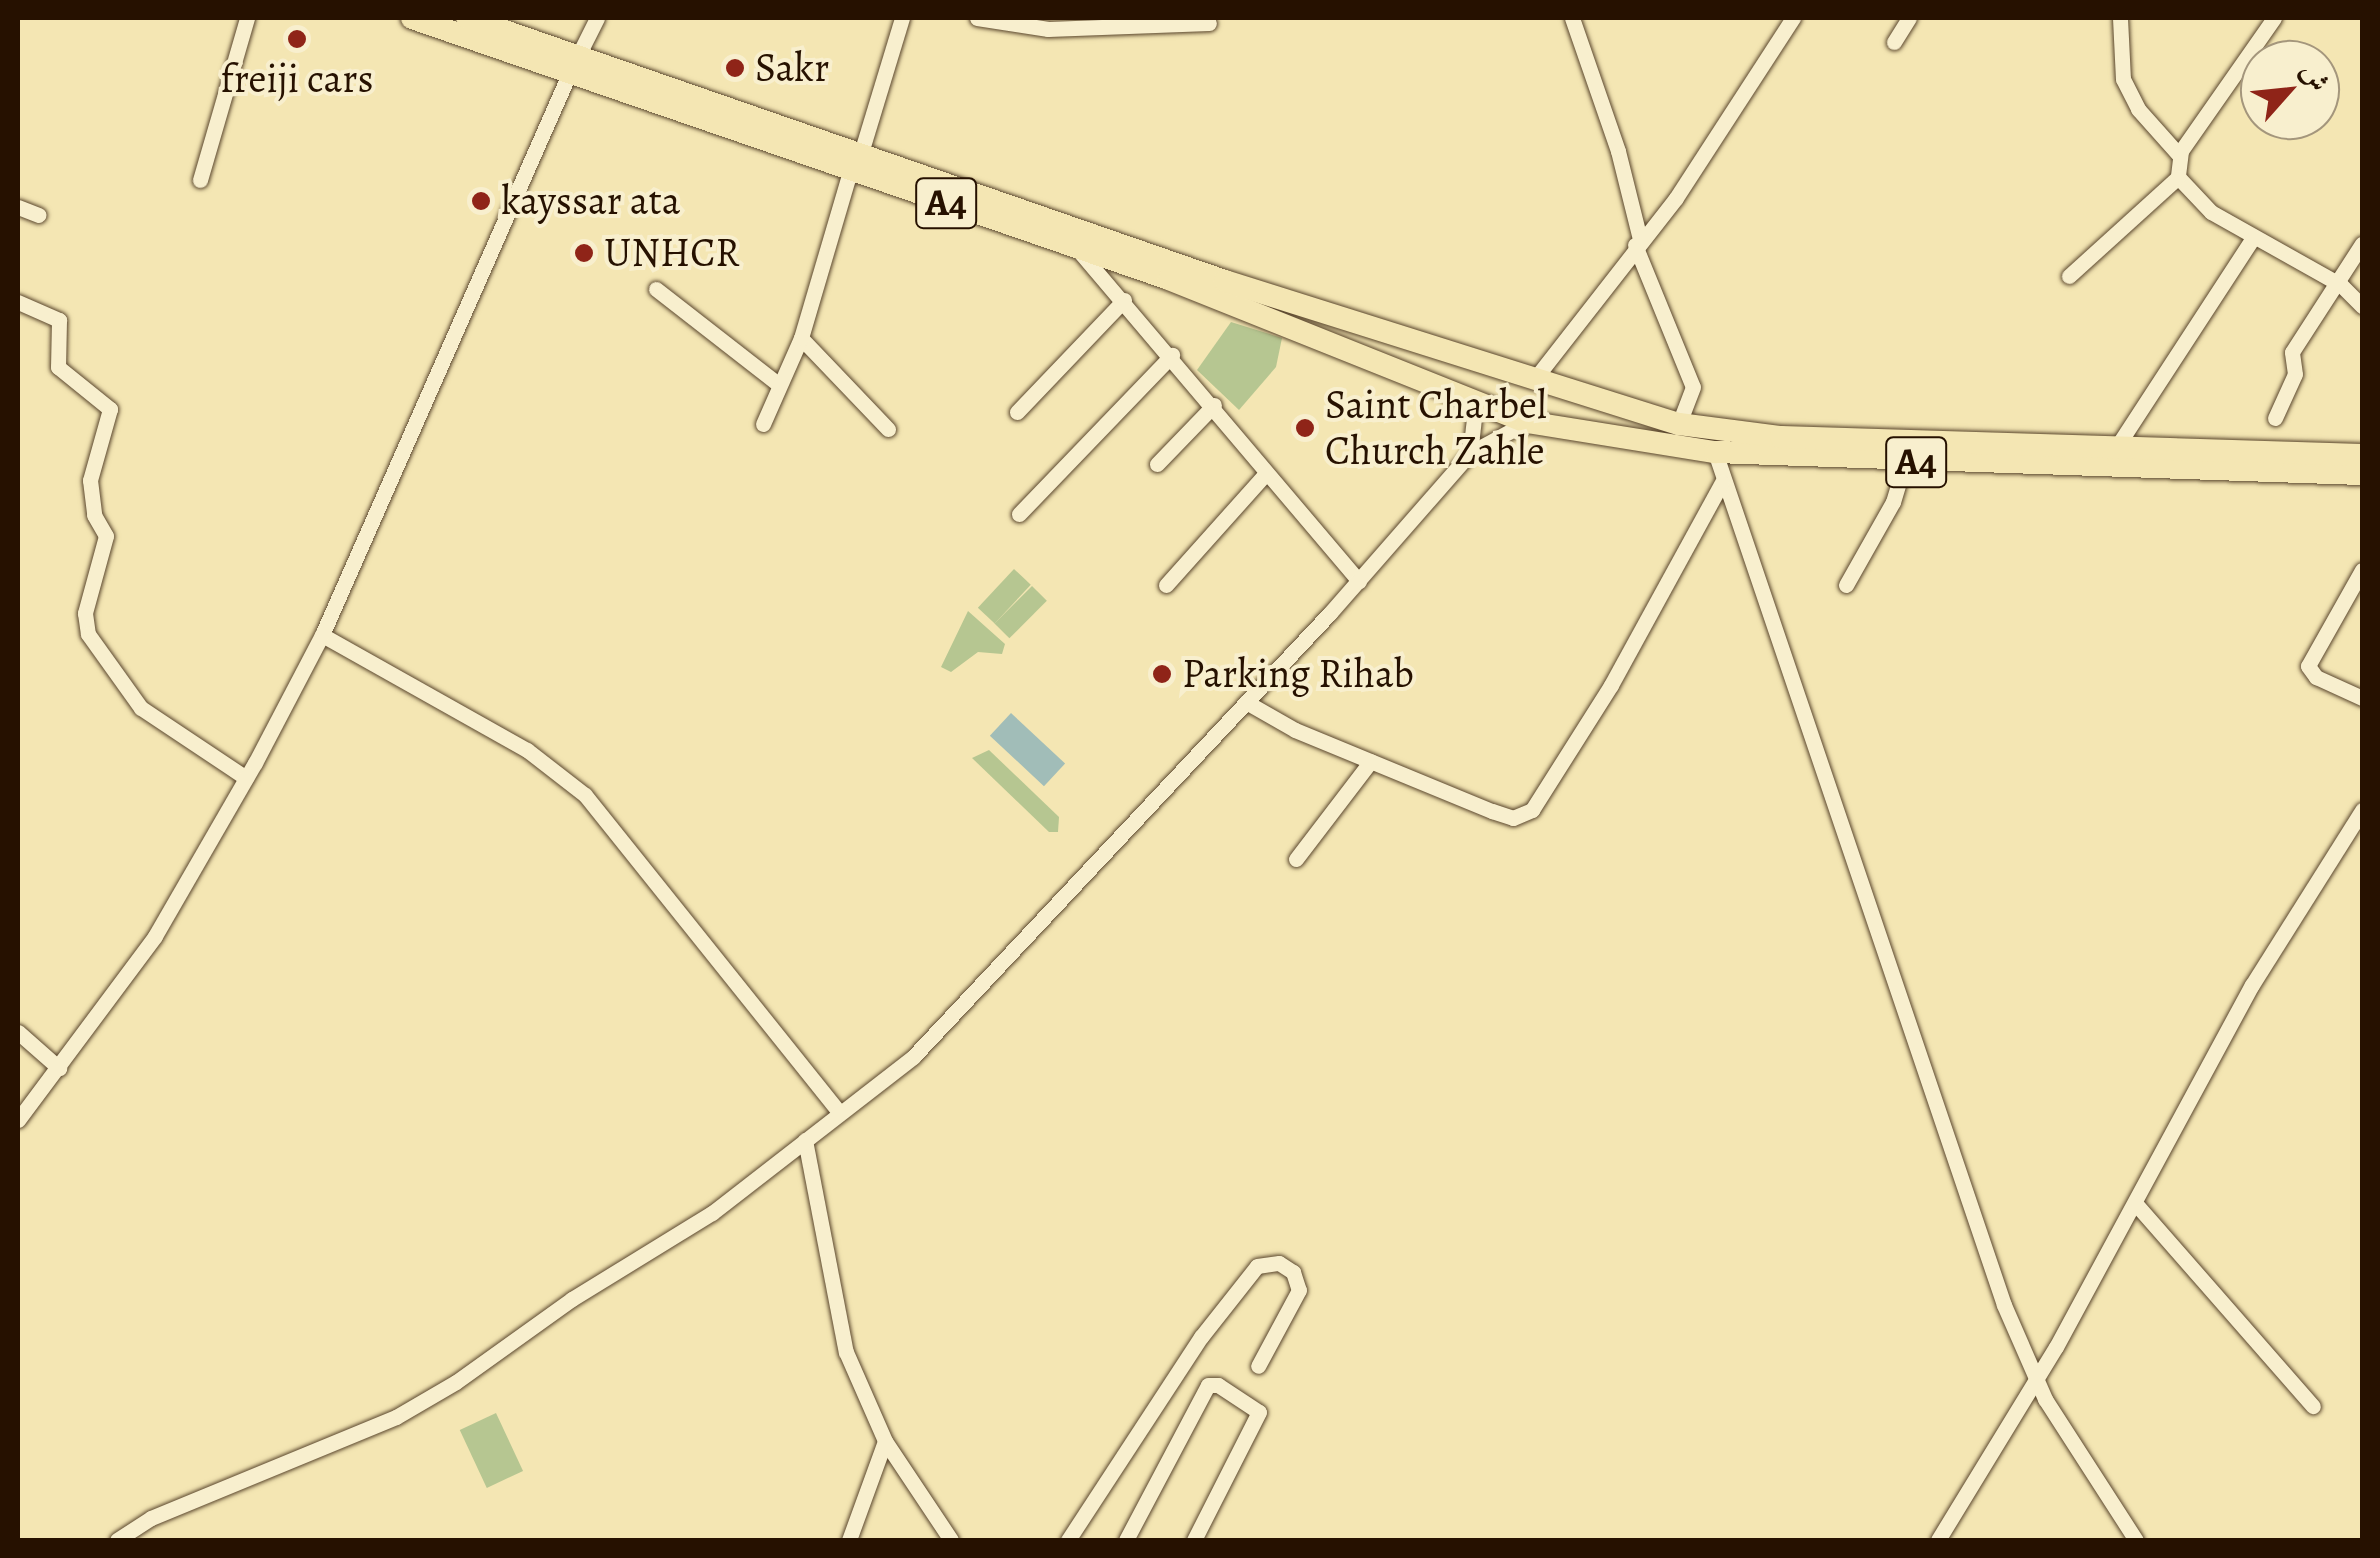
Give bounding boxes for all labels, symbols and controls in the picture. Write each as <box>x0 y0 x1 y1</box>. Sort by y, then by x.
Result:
marker: freiji cars <box>286 28 308 50</box>
north arrow <box>2240 40 2340 140</box>
place label: Sakr <box>755 44 829 92</box>
place label: freiji cars <box>220 55 374 103</box>
text: ش <box>2292 56 2338 98</box>
marker: Sakr <box>724 57 746 79</box>
road number: A4 <box>914 170 978 236</box>
place label: kayssar ata <box>501 177 680 225</box>
marker: kayssar ata <box>470 190 492 212</box>
place label: UNHCR <box>604 229 740 277</box>
marker: UNHCR <box>573 242 595 264</box>
place label: Saint Charbel Church Zahle <box>1325 381 1547 475</box>
marker: Saint Charbel Church Zahle <box>1294 417 1316 439</box>
road number: A4 <box>1884 429 1948 495</box>
place label: Parking Rihab <box>1182 650 1414 698</box>
marker: Parking Rihab <box>1151 663 1173 685</box>

